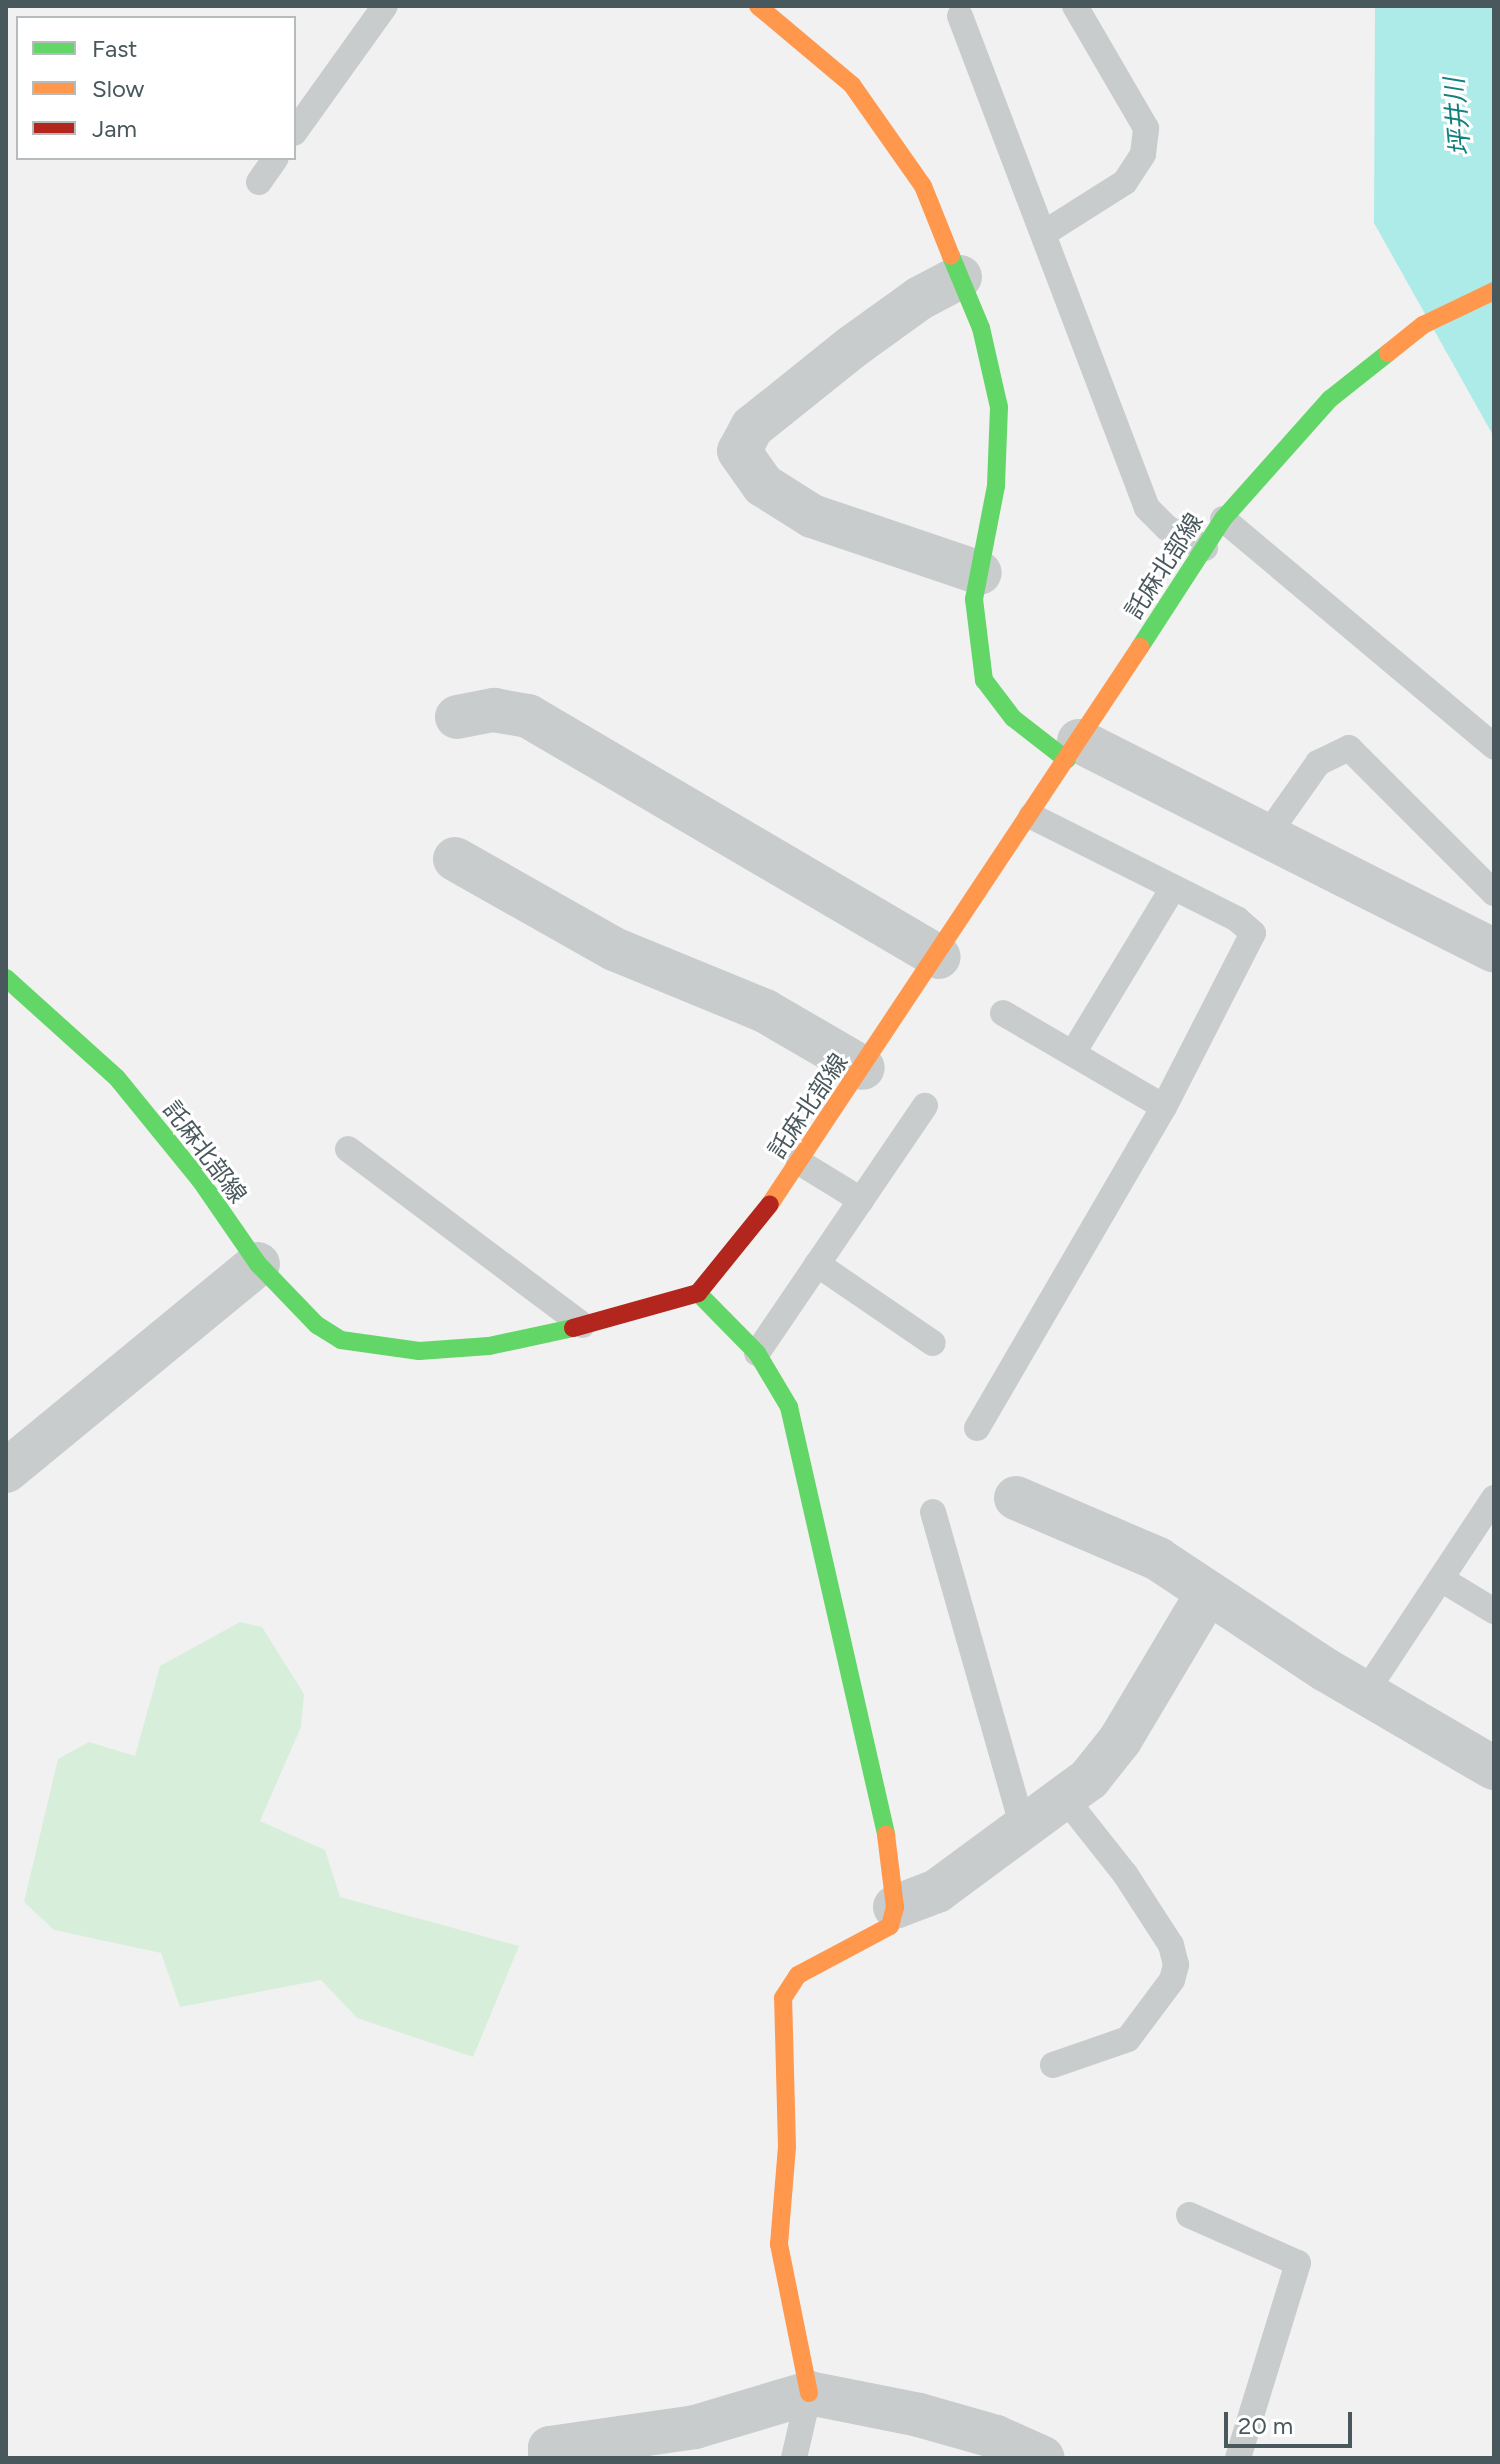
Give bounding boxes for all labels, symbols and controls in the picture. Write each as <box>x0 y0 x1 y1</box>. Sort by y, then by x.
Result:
legend <box>16 16 296 160</box>
text: Fast <box>92 34 137 63</box>
text: Slow <box>92 74 144 103</box>
water label: 坪井川 <box>1439 77 1477 157</box>
text: Jam <box>92 114 137 143</box>
street label: 託麻北部線 <box>1119 508 1209 624</box>
street label: 託麻北部線 <box>763 1048 853 1164</box>
street label: 託麻北部線 <box>157 1095 253 1209</box>
scale bar <box>1228 2396 1356 2446</box>
text: 20 m <box>1238 2411 1293 2440</box>

